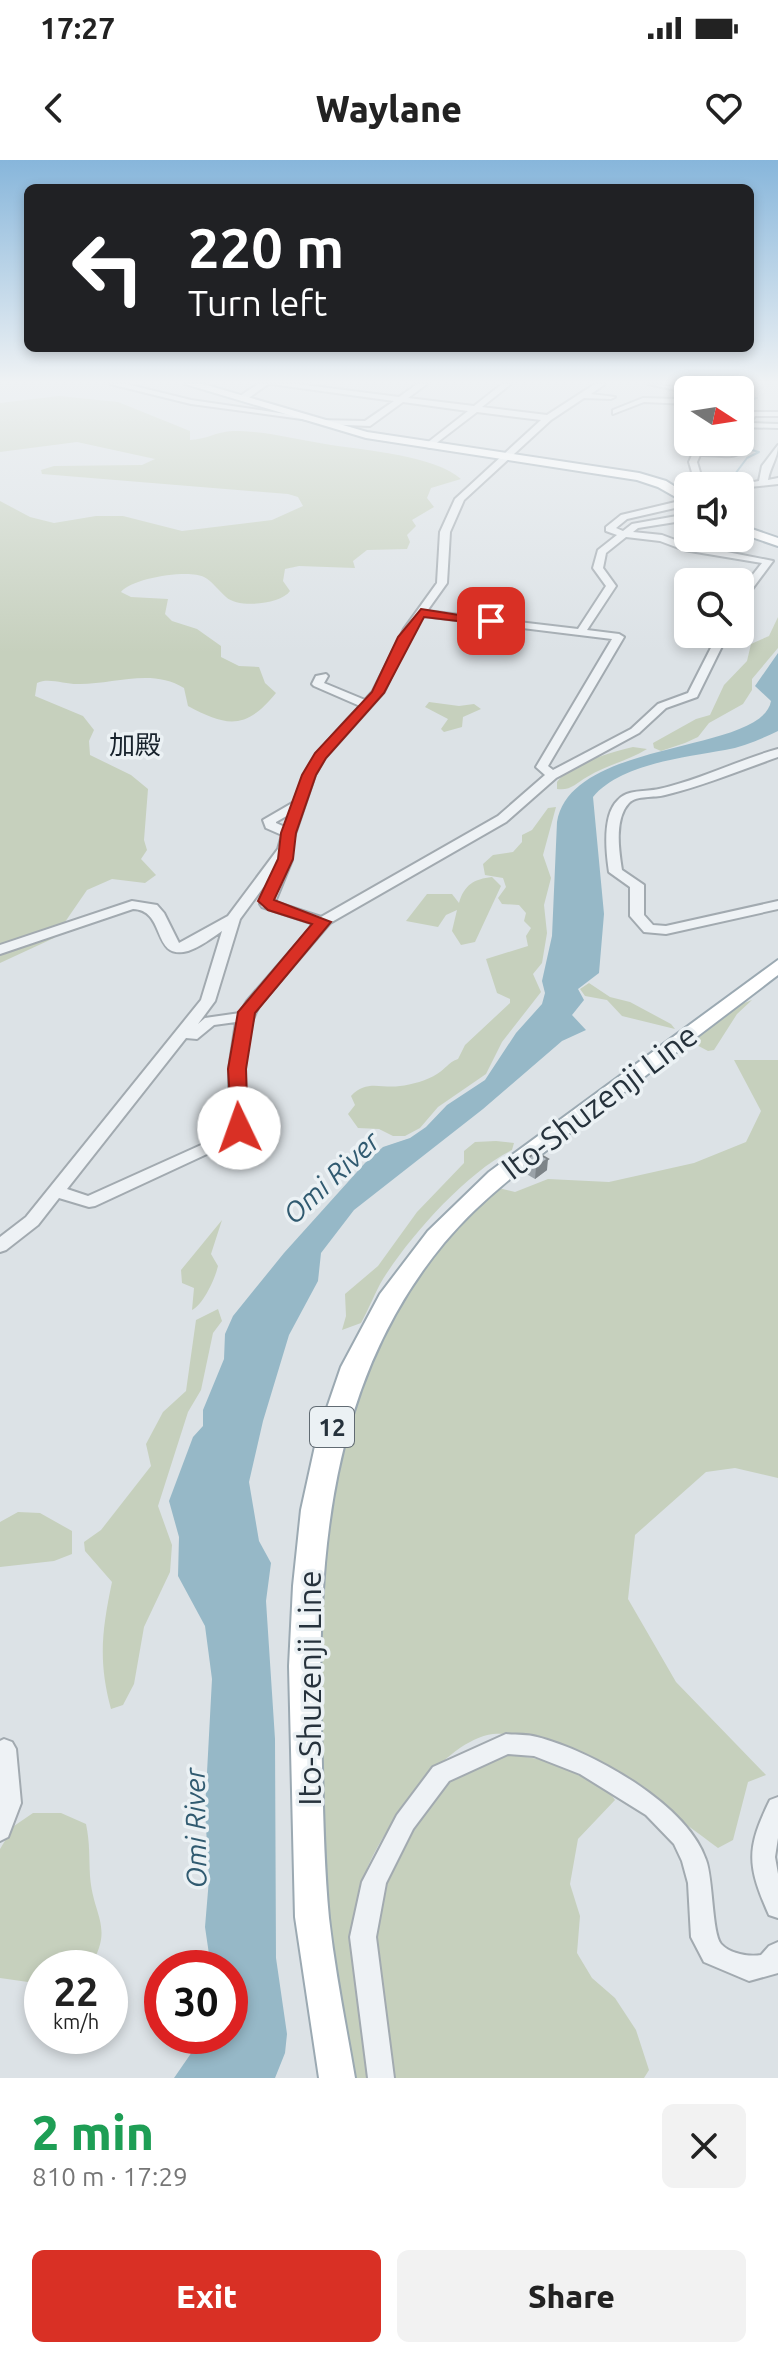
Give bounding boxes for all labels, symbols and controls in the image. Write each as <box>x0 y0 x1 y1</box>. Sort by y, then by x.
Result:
text: 17:27 <box>40 11 115 45</box>
icon: back <box>32 86 76 130</box>
icon: heart <box>702 86 746 130</box>
text: Waylane <box>316 88 462 129</box>
icon: left <box>56 216 160 320</box>
text: 220 m <box>188 216 344 279</box>
text: Turn left <box>188 282 327 323</box>
north arrow <box>674 376 754 456</box>
map controls <box>674 376 754 648</box>
button: sound <box>674 472 754 552</box>
button: search <box>674 568 754 648</box>
pin <box>457 587 525 655</box>
icon: arrive <box>469 599 513 643</box>
district label: 加殿 <box>109 730 161 759</box>
street label: Ito-Shuzenji Line <box>494 1016 704 1186</box>
position arrow <box>197 1086 281 1170</box>
water label: Omi River <box>276 1124 387 1229</box>
road number: 12 <box>310 1407 354 1447</box>
street label: Ito-Shuzenji Line <box>291 1570 327 1806</box>
water label: Omi River <box>178 1766 212 1888</box>
speed limit sign: 30 <box>144 1950 248 2054</box>
text: 22 <box>53 1969 99 2014</box>
text: km/h <box>53 2010 99 2033</box>
button: close <box>662 2104 746 2188</box>
text: 2 min <box>32 2105 154 2159</box>
text: 810 m · 17:29 <box>32 2162 188 2191</box>
button: Exit <box>32 2250 381 2342</box>
button: Share <box>397 2250 746 2342</box>

